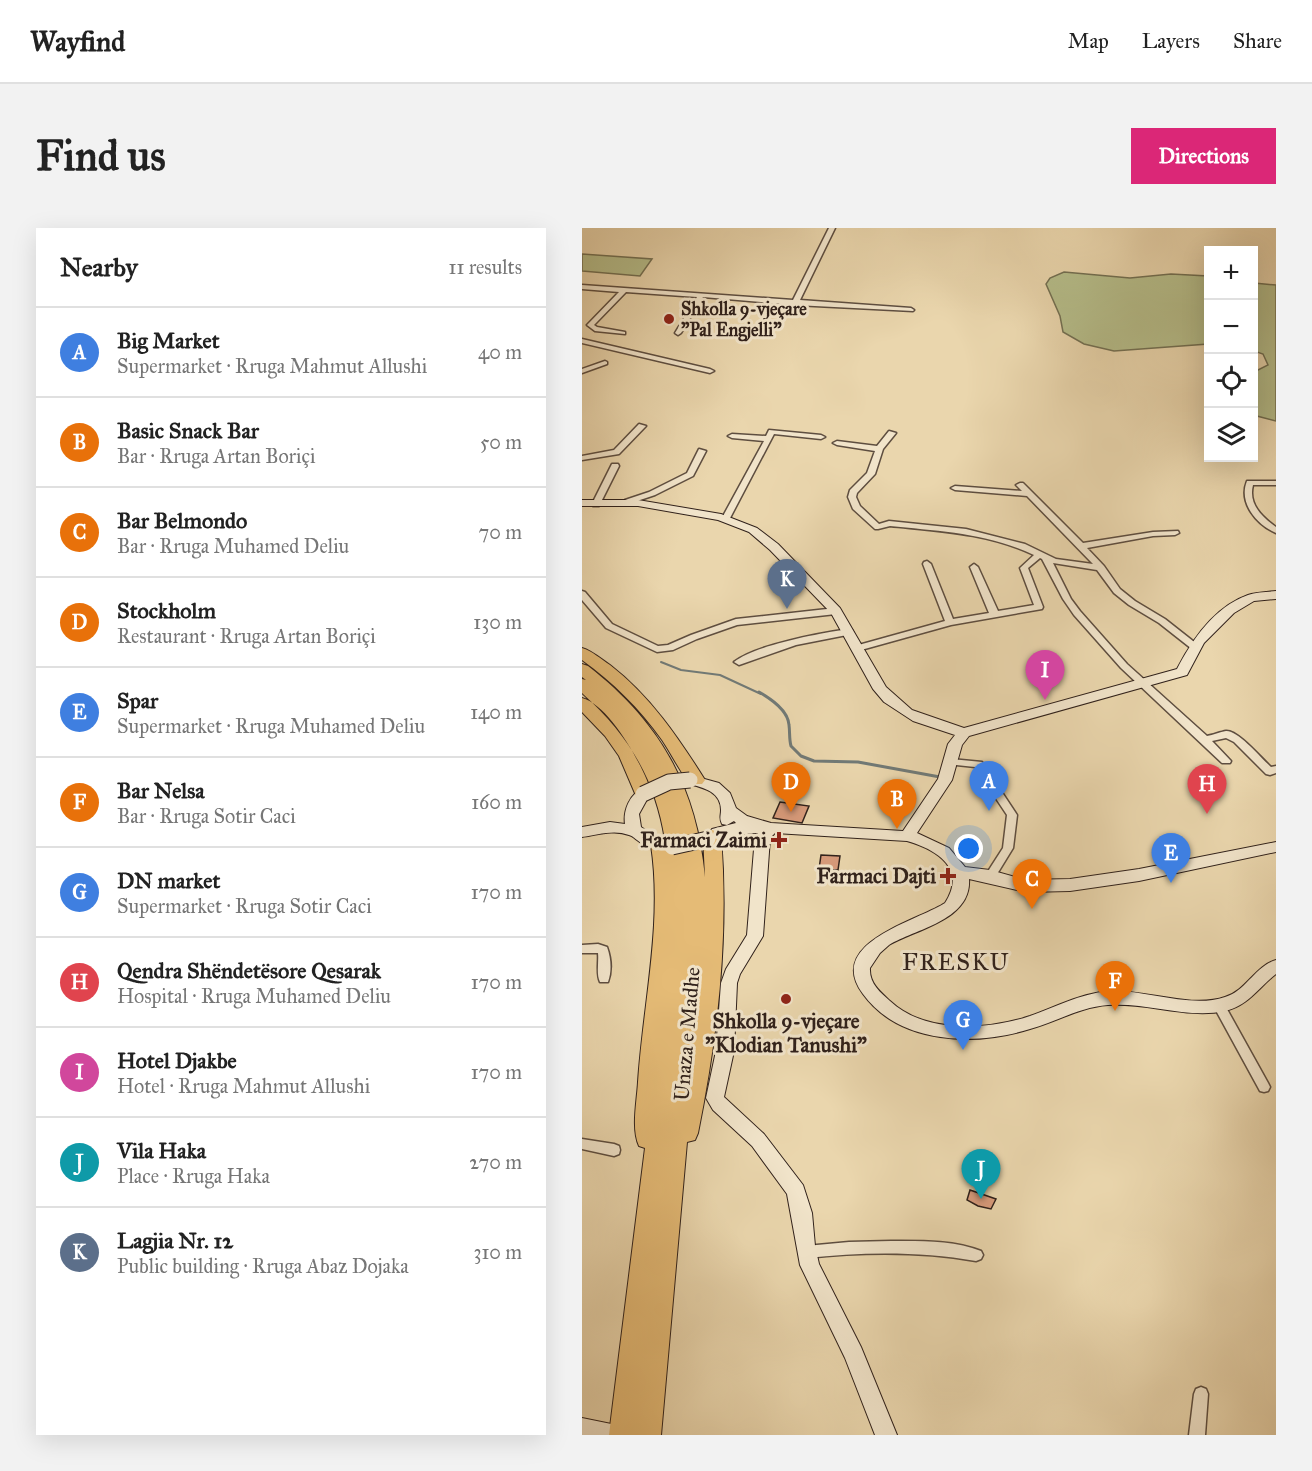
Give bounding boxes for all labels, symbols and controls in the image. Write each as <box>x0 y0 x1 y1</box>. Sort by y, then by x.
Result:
text: Wayfind <box>30 24 125 59</box>
text: Map <box>1068 28 1109 54</box>
text: Layers <box>1142 28 1200 54</box>
text: Share <box>1233 28 1282 54</box>
button: Directions <box>1131 128 1276 184</box>
text: Find us <box>36 130 166 182</box>
map controls <box>1204 246 1258 462</box>
button: + <box>1204 246 1258 300</box>
text: Nearby <box>60 251 138 283</box>
text: 11 results <box>449 255 522 279</box>
place label: Shkolla 9-vjeçare "Pal Engjelli" <box>681 298 807 342</box>
button: − <box>1204 300 1258 354</box>
marker: Shkolla 9-vjeçare "Pal Engjelli" <box>662 312 676 326</box>
text: Big Market <box>117 327 220 354</box>
text: A <box>73 340 86 364</box>
text: 40 m <box>478 340 522 364</box>
text: Supermarket · Rruga Mahmut Allushi <box>117 354 427 378</box>
button: locate <box>1204 354 1258 408</box>
button: layers <box>1204 408 1258 462</box>
text: Basic Snack Bar <box>117 417 259 444</box>
text: B <box>73 430 86 454</box>
text: 50 m <box>480 430 522 454</box>
text: Bar · Rruga Artan Boriçi <box>117 444 315 468</box>
text: Bar Belmondo <box>117 507 247 534</box>
text: C <box>73 520 86 544</box>
text: 70 m <box>479 520 522 544</box>
text: Bar · Rruga Muhamed Deliu <box>117 534 349 558</box>
pin: K <box>768 560 806 609</box>
text: Stockholm <box>117 597 216 624</box>
text: D <box>72 610 87 634</box>
text: 130 m <box>473 610 522 634</box>
text: Restaurant · Rruga Artan Boriçi <box>117 624 376 648</box>
pin: I <box>1026 650 1064 700</box>
text: Spar <box>117 687 158 714</box>
text: E <box>72 700 87 724</box>
text: 140 m <box>470 700 522 724</box>
text: Supermarket · Rruga Muhamed Deliu <box>117 714 425 738</box>
pin: D <box>772 762 810 812</box>
pin: A <box>970 762 1008 811</box>
pin: H <box>1188 764 1226 814</box>
text: Bar Nelsa <box>117 777 205 804</box>
pin: B <box>878 780 916 829</box>
text: F <box>73 790 86 814</box>
text: 160 m <box>471 790 522 814</box>
text: Bar · Rruga Sotir Caci <box>117 804 296 828</box>
place label: Farmaci Zaimi <box>640 827 767 853</box>
marker: Farmaci Zaimi <box>772 833 786 847</box>
your location <box>954 834 983 863</box>
pin: E <box>1152 834 1190 883</box>
pin: C <box>1012 860 1052 909</box>
place label: Farmaci Dajti <box>817 863 936 889</box>
text: DN market <box>117 867 220 894</box>
marker: Farmaci Dajti <box>941 869 955 883</box>
text: G <box>72 880 87 904</box>
text: 170 m <box>471 880 522 904</box>
text: Supermarket · Rruga Sotir Caci <box>117 894 372 918</box>
district label: FRESKU <box>902 947 1010 977</box>
text: Qendra Shëndetësore Qesarak <box>117 957 381 984</box>
pin: F <box>1096 962 1134 1011</box>
street label: Unaza e Madhe <box>668 966 706 1102</box>
text: H <box>71 970 88 994</box>
text: 170 m <box>471 970 522 994</box>
text: Hospital · Rruga Muhamed Deliu <box>117 984 391 1008</box>
marker: Shkolla 9-vjeçare "Klodian Tanushi" <box>779 992 793 1006</box>
pin: G <box>944 1000 982 1050</box>
place label: Shkolla 9-vjeçare "Klodian Tanushi" <box>705 1008 867 1058</box>
text: Hotel Djakbe <box>117 1047 237 1074</box>
text: I <box>75 1060 84 1084</box>
text: 170 m <box>471 1060 522 1084</box>
text: Hotel · Rruga Mahmut Allushi <box>117 1074 370 1098</box>
text: Vila Haka <box>117 1137 206 1164</box>
text: J <box>75 1150 84 1174</box>
text: 270 m <box>469 1150 522 1174</box>
pin: J <box>962 1150 1000 1199</box>
text: Place · Rruga Haka <box>117 1164 270 1188</box>
text: Lagjia Nr. 12 <box>117 1227 233 1254</box>
text: K <box>72 1240 87 1264</box>
text: 310 m <box>473 1240 522 1264</box>
text: Public building · Rruga Abaz Dojaka <box>117 1254 409 1278</box>

